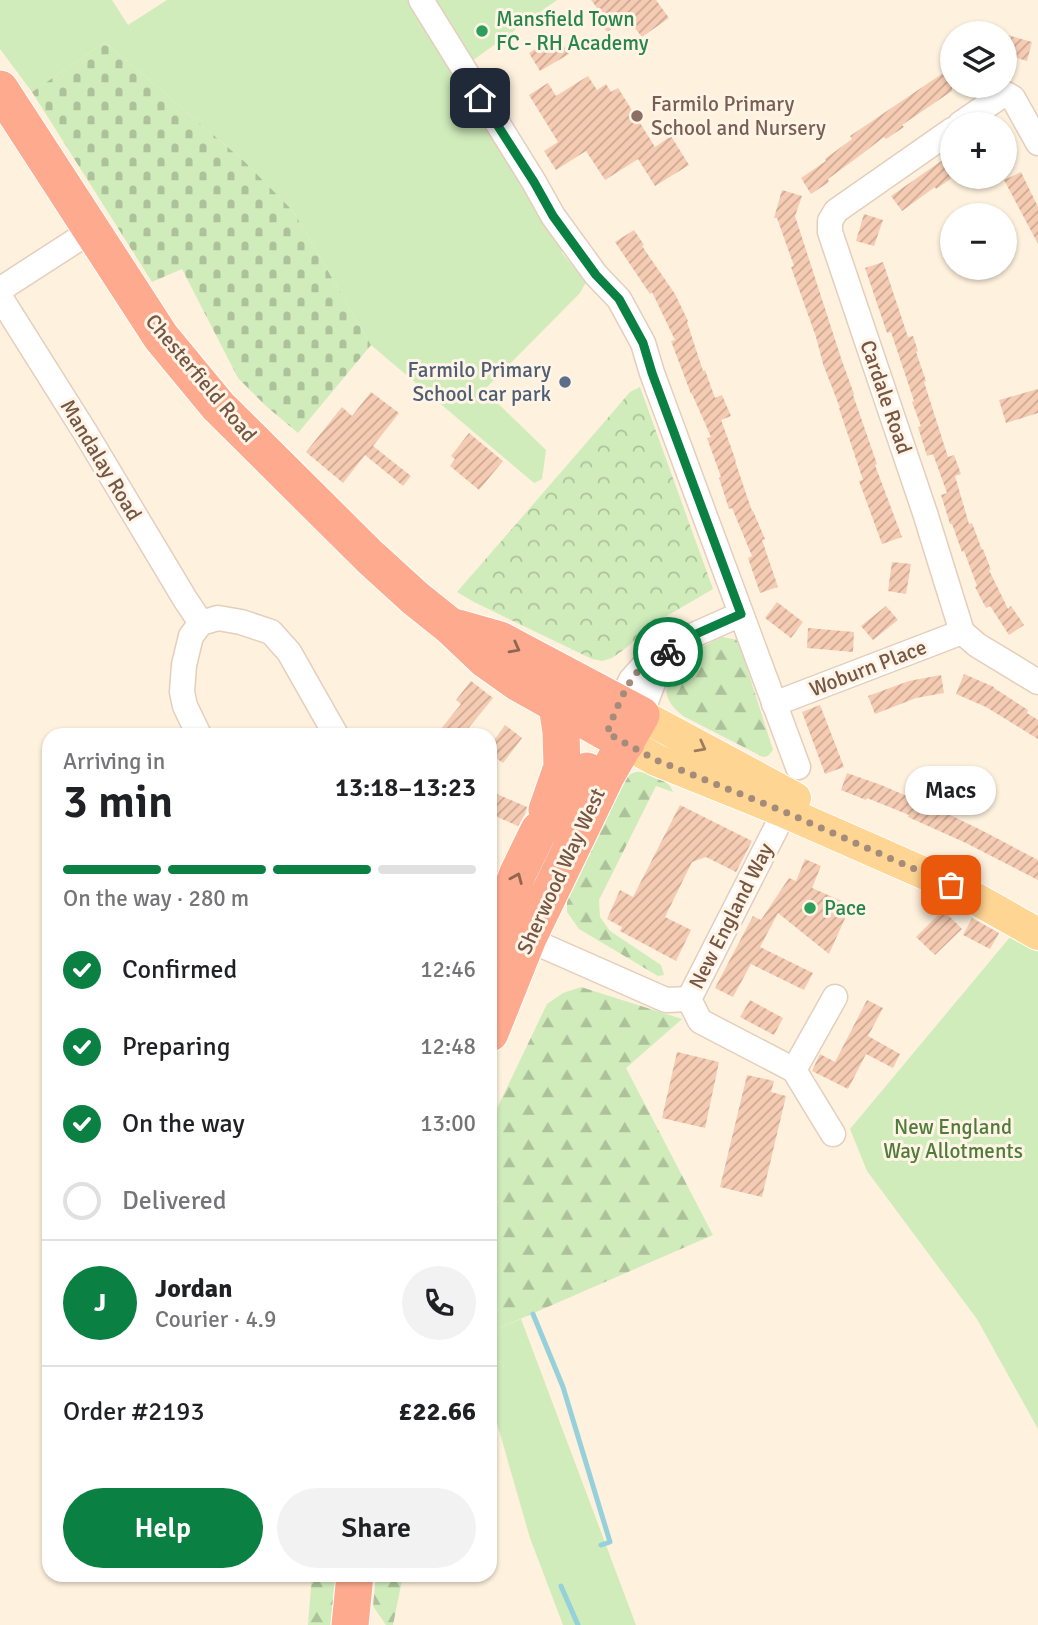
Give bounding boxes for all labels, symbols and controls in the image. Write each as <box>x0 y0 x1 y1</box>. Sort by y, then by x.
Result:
place label: Mansfield Town FC - RH Academy <box>496 6 649 56</box>
map controls <box>940 21 1017 280</box>
button: layers <box>940 21 1017 98</box>
marker: Mansfield Town FC - RH Academy <box>474 23 490 39</box>
pin <box>450 68 510 128</box>
icon: home <box>461 79 499 117</box>
place label: Farmilo Primary School and Nursery <box>651 91 826 141</box>
marker: Farmilo Primary School and Nursery <box>629 108 645 124</box>
button: + <box>940 112 1017 189</box>
button: − <box>940 203 1017 280</box>
street label: Chesterfield Road <box>140 309 262 447</box>
street label: Cardale Road <box>854 337 918 457</box>
place label: Farmilo Primary School car park <box>408 357 551 407</box>
marker: Farmilo Primary School car park <box>557 374 573 390</box>
street label: Mandalay Road <box>55 395 147 525</box>
courier <box>633 617 703 687</box>
icon: bike <box>649 633 687 671</box>
street label: Woburn Place <box>806 634 930 702</box>
one-way arrow <box>507 639 520 653</box>
one-way arrow <box>694 739 706 752</box>
text: Arriving in <box>63 747 165 776</box>
callout: Macs <box>906 766 996 815</box>
text: 13:18–13:23 <box>335 772 476 804</box>
text: 3 min <box>63 774 173 830</box>
text: Macs <box>925 776 976 805</box>
street label: Sherwood Way West <box>511 784 611 958</box>
street label: New England Way <box>683 839 779 993</box>
pin <box>921 855 981 915</box>
icon: bag <box>932 866 970 904</box>
one-way arrow <box>509 873 523 885</box>
text: On the way · 280 m <box>63 884 249 913</box>
place label: Pace <box>824 895 866 921</box>
marker: Pace <box>802 900 818 916</box>
icon: check <box>63 951 101 989</box>
text: Confirmed <box>122 954 237 986</box>
text: 12:46 <box>420 955 476 984</box>
icon: check <box>63 1028 101 1066</box>
text: Preparing <box>122 1031 230 1063</box>
text: 12:48 <box>420 1032 476 1061</box>
icon: check <box>63 1105 101 1143</box>
text: On the way <box>122 1108 245 1140</box>
text: 13:00 <box>420 1109 476 1138</box>
park label: New England Way Allotments <box>883 1114 1023 1164</box>
text: Delivered <box>122 1185 227 1217</box>
button: phone <box>402 1266 476 1340</box>
text: Jordan <box>155 1273 232 1305</box>
text: J <box>94 1287 106 1319</box>
text: Courier · 4.9 <box>155 1305 276 1334</box>
text: Order #2193 <box>63 1396 204 1428</box>
text: £22.66 <box>398 1396 476 1428</box>
button: Help <box>63 1488 263 1568</box>
button: Share <box>277 1488 476 1568</box>

